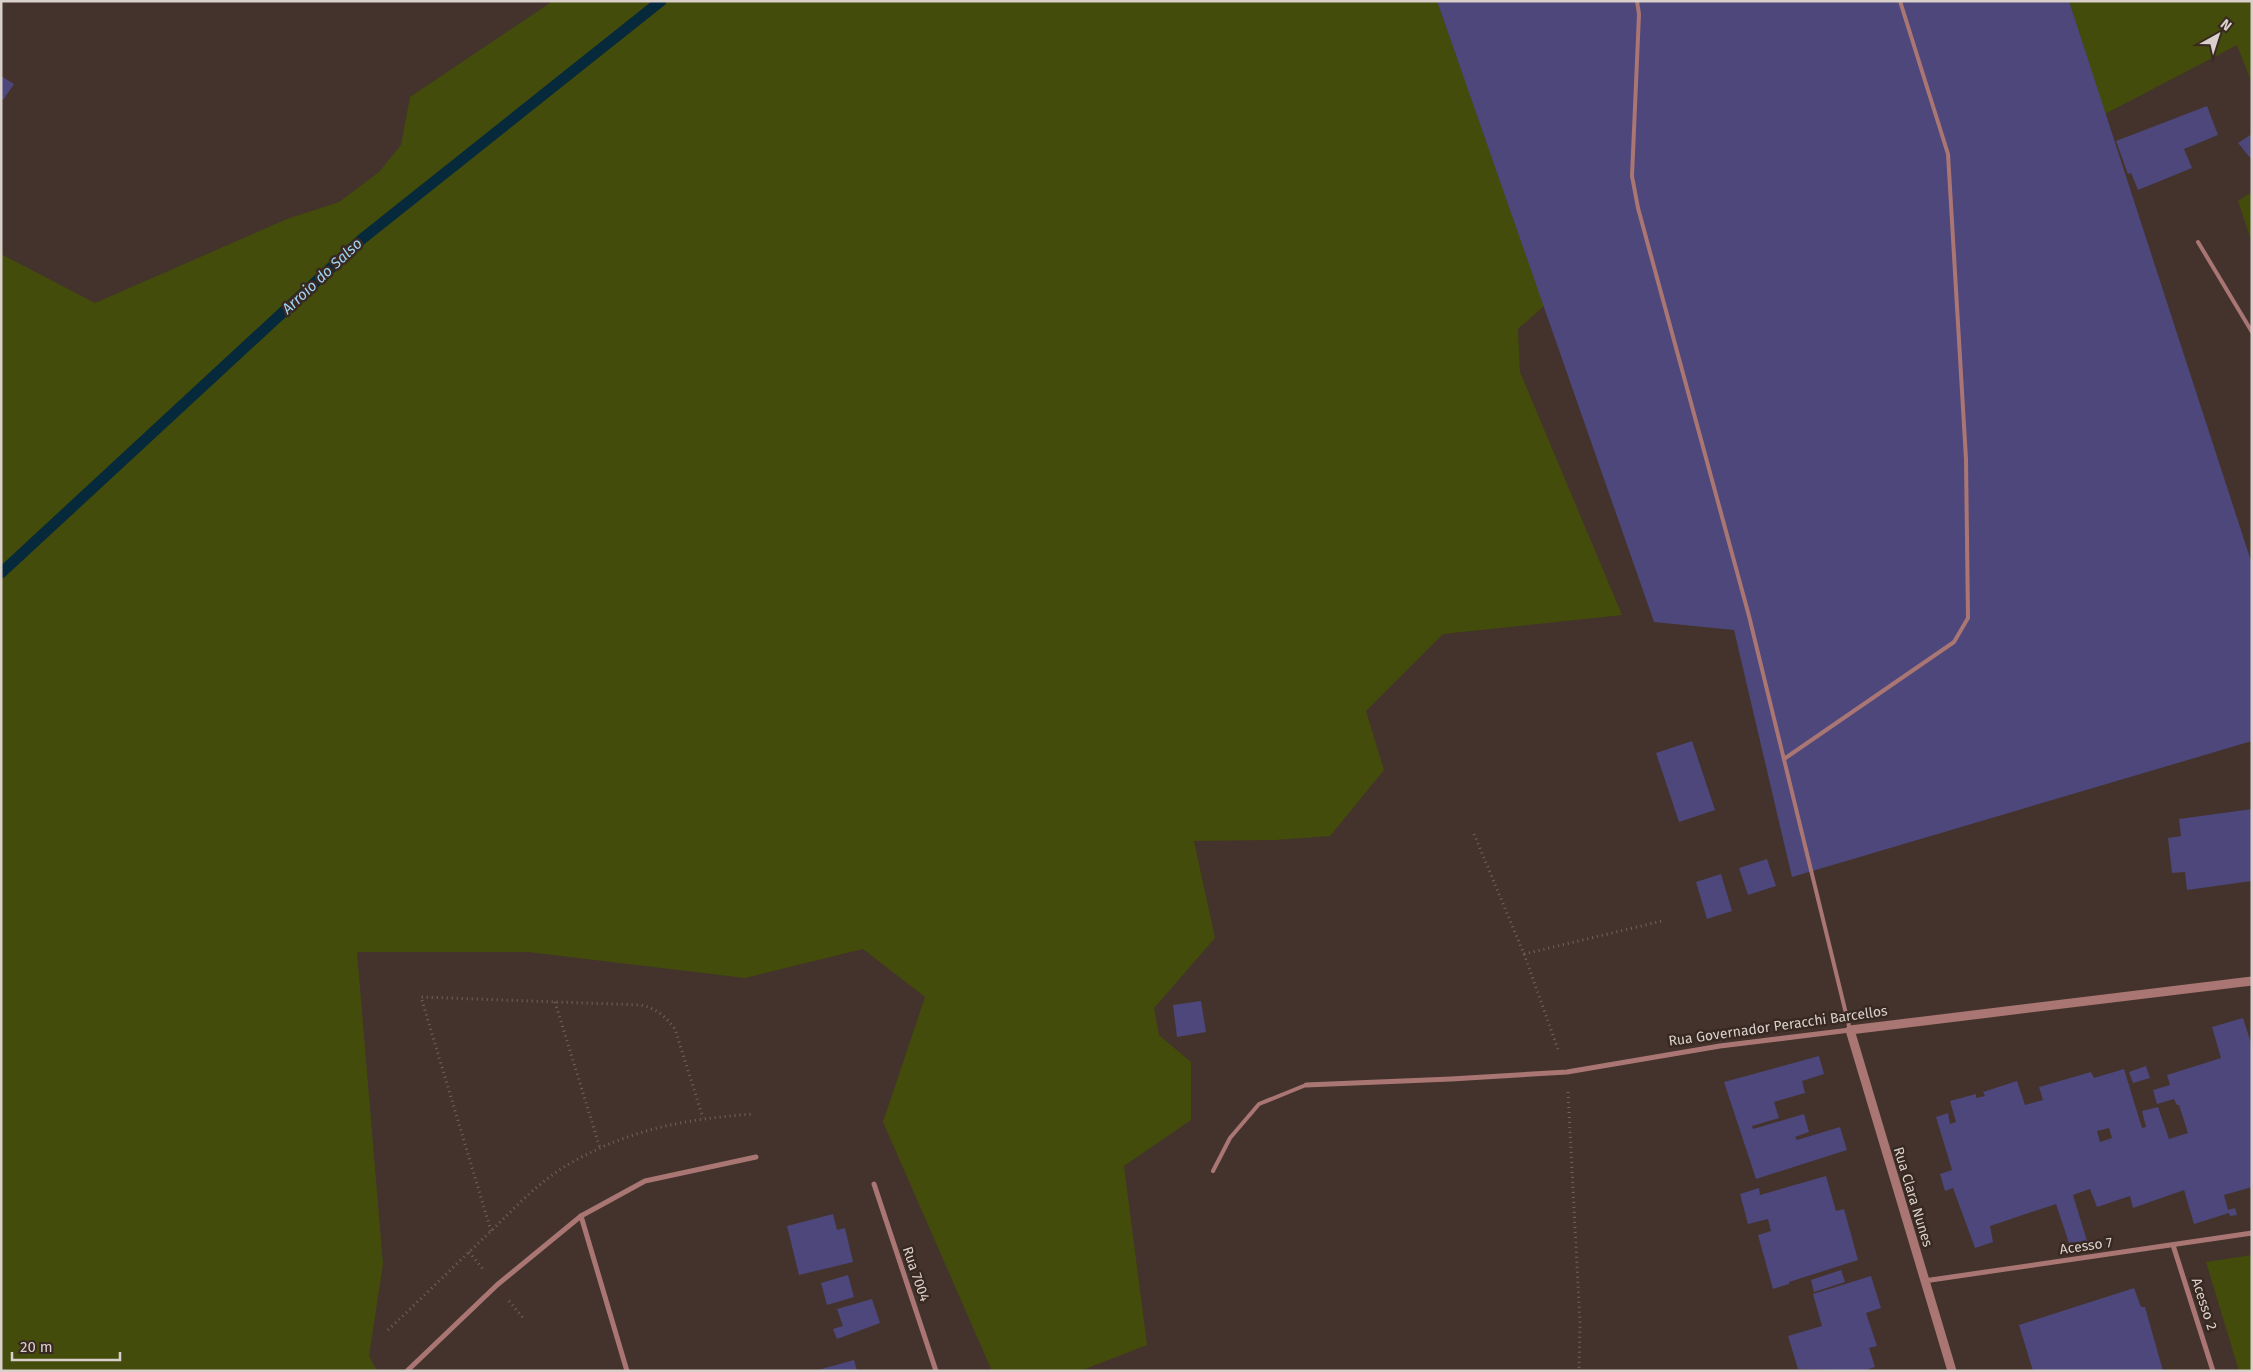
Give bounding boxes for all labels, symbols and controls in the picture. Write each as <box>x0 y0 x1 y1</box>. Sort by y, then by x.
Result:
north arrow <box>2193 10 2243 60</box>
text: N <box>2217 16 2235 35</box>
water label: Arroio do Salso <box>278 234 366 318</box>
street label: Rua Governador Peracchi Barcellos <box>1667 1002 1889 1050</box>
street label: Rua Clara Nunes <box>1890 1145 1936 1249</box>
street label: Acesso 7 <box>2059 1234 2113 1258</box>
street label: Rua 7004 <box>899 1244 934 1304</box>
street label: Acesso 2 <box>2188 1276 2220 1332</box>
scale bar <box>12 1330 120 1362</box>
text: 20 m <box>20 1338 53 1356</box>

